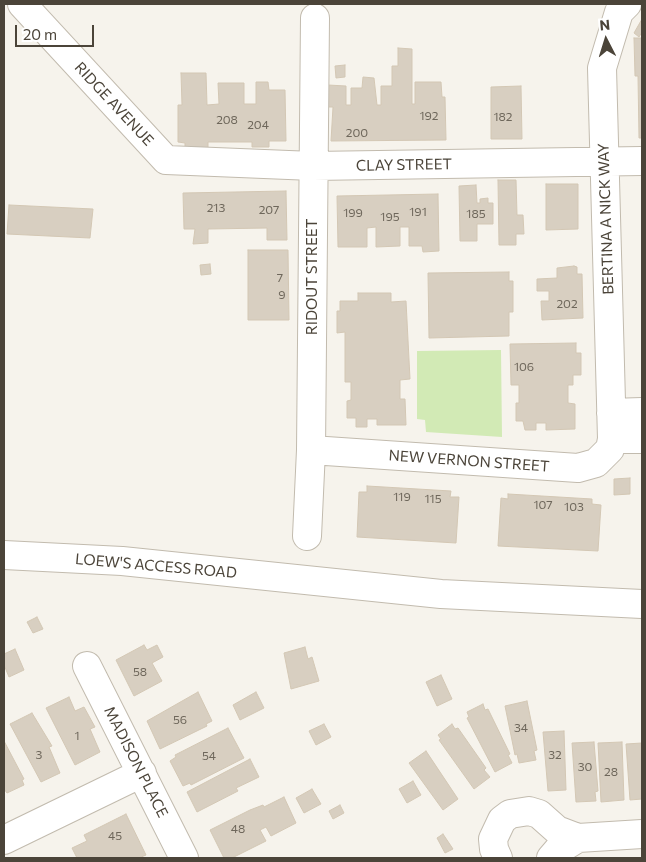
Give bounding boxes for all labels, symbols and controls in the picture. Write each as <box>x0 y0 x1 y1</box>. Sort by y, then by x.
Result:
scale bar <box>18 15 96 47</box>
north arrow <box>581 15 631 65</box>
text: N <box>599 16 611 33</box>
text: 20 m <box>23 25 57 43</box>
street label: RIDGE AVENUE <box>71 58 157 150</box>
house number: 192 <box>419 109 439 123</box>
house number: 182 <box>493 110 513 124</box>
house number: 208 <box>216 113 238 127</box>
house number: 204 <box>247 118 269 132</box>
house number: 200 <box>346 126 368 140</box>
street label: BERTINA A NICK WAY <box>594 143 618 295</box>
street label: CLAY STREET <box>356 155 452 175</box>
house number: 213 <box>207 201 225 215</box>
house number: 207 <box>259 203 279 217</box>
house number: 191 <box>409 205 427 219</box>
house number: 199 <box>343 206 363 220</box>
house number: 185 <box>466 207 486 221</box>
house number: 195 <box>380 210 400 224</box>
street label: RIDOUT STREET <box>303 219 321 335</box>
house number: 7 <box>277 271 283 285</box>
house number: 9 <box>278 288 286 302</box>
house number: 202 <box>556 297 578 311</box>
house number: 106 <box>514 360 534 374</box>
street label: NEW VERNON STREET <box>388 446 550 476</box>
house number: 119 <box>393 490 411 504</box>
house number: 115 <box>424 492 442 506</box>
house number: 107 <box>533 498 553 512</box>
house number: 103 <box>564 500 584 514</box>
street label: LOEW'S ACCESS ROAD <box>74 550 238 582</box>
house number: 58 <box>133 665 147 679</box>
street label: MADISON PLACE <box>100 703 172 821</box>
house number: 56 <box>173 713 187 727</box>
house number: 34 <box>514 721 528 735</box>
house number: 1 <box>74 729 80 743</box>
house number: 3 <box>36 748 42 762</box>
house number: 32 <box>548 748 562 762</box>
house number: 54 <box>202 749 216 763</box>
house number: 30 <box>578 760 592 774</box>
house number: 28 <box>604 765 618 779</box>
house number: 48 <box>231 822 245 836</box>
house number: 45 <box>108 829 122 843</box>

